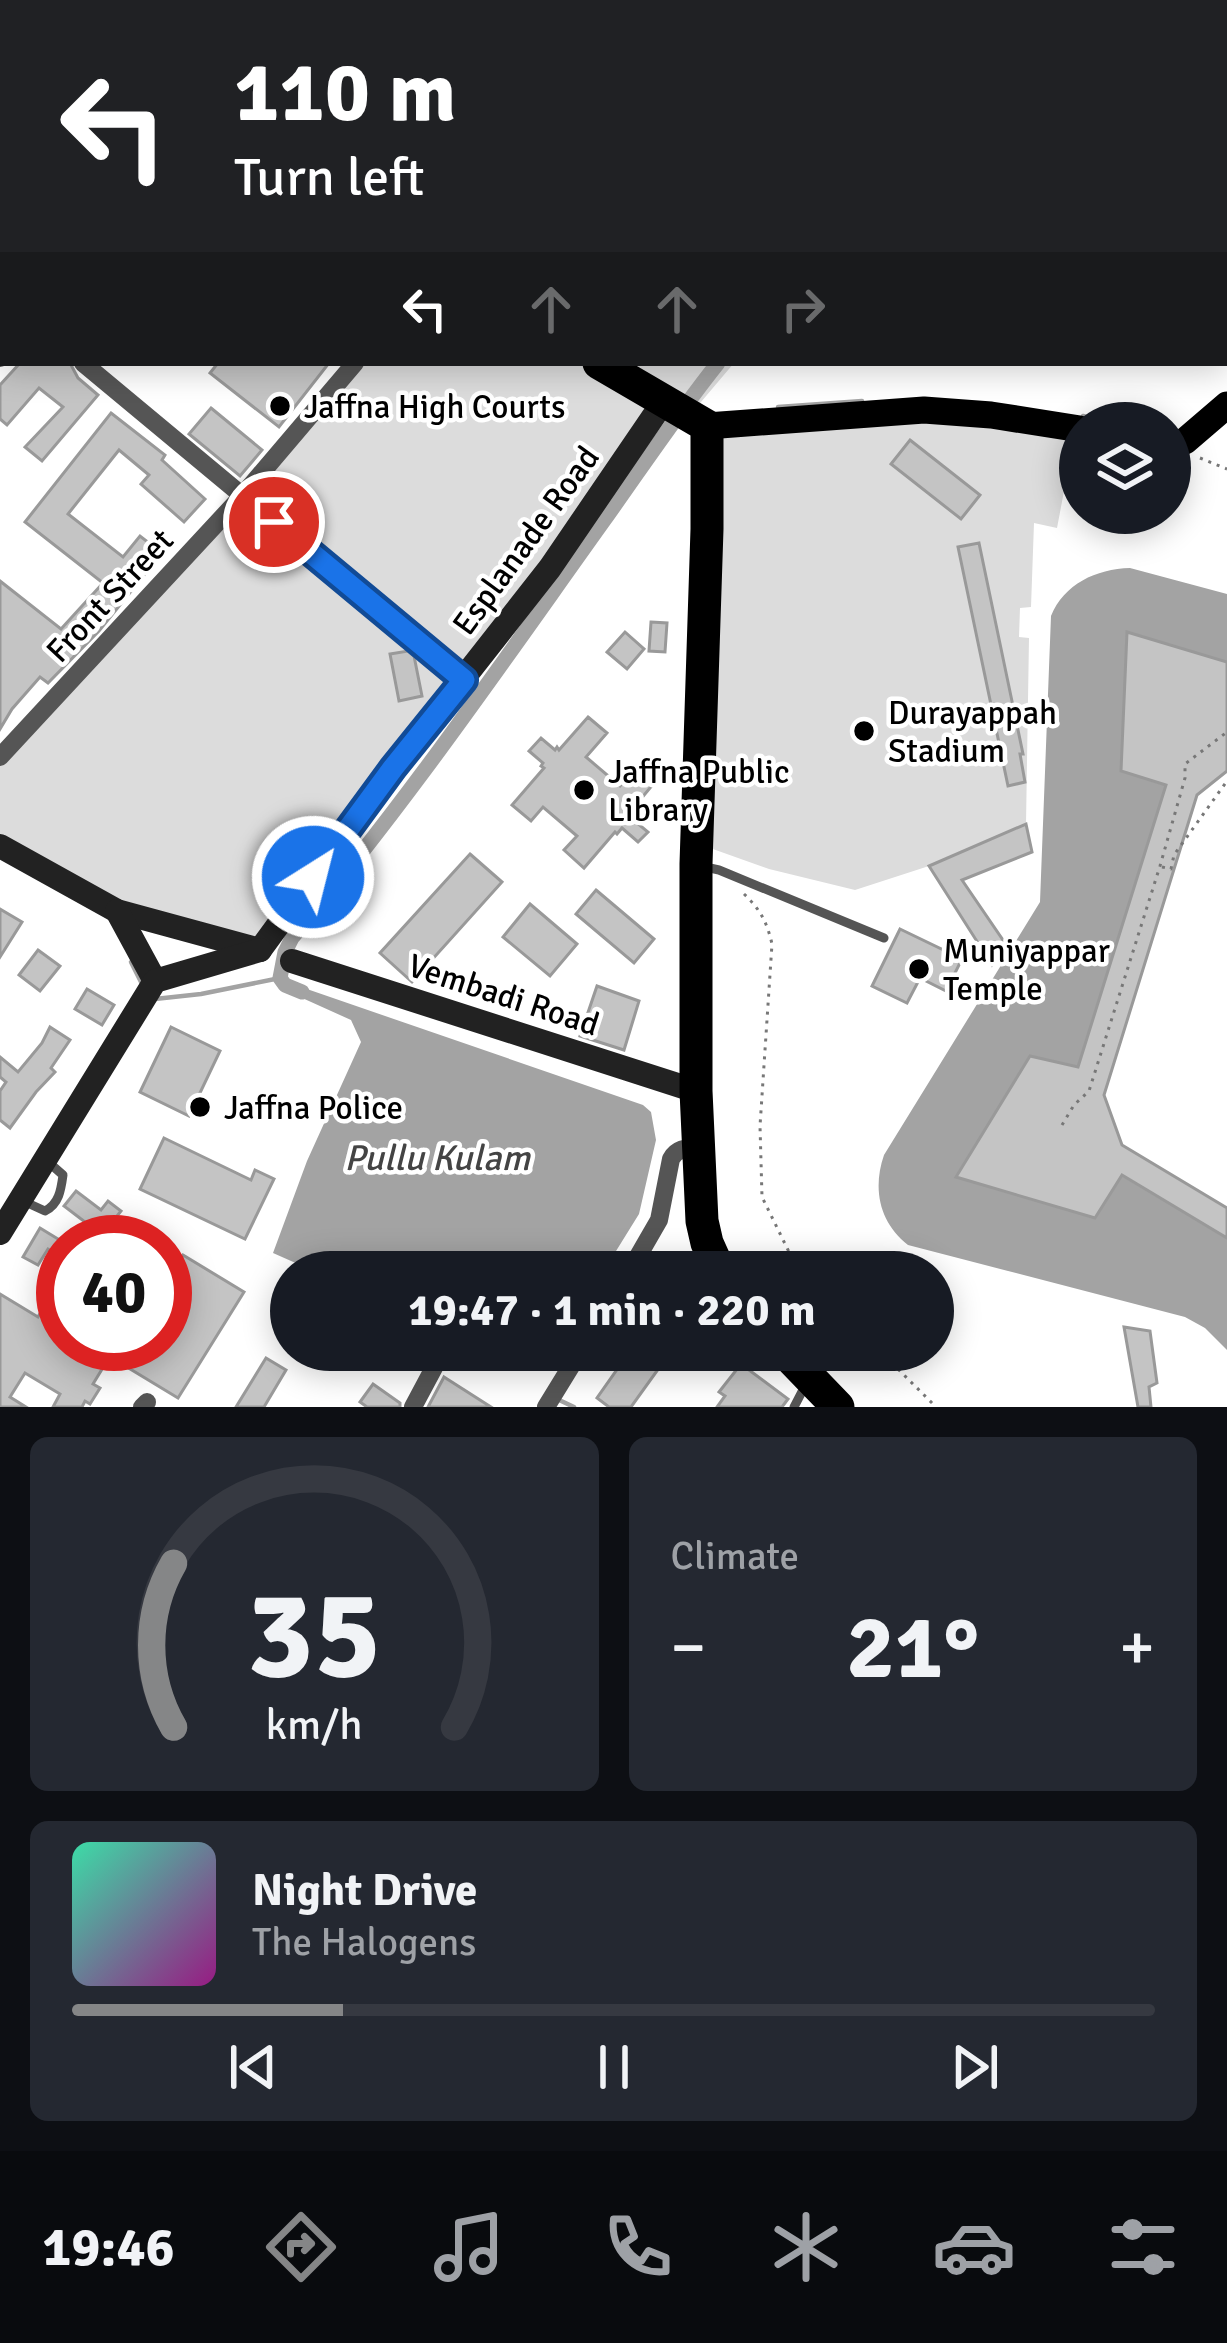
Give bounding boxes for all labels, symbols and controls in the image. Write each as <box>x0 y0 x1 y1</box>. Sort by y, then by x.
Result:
text: 110 m <box>234 41 456 145</box>
icon: left <box>36 48 192 204</box>
text: Turn left <box>234 144 424 211</box>
icon: left <box>392 276 458 342</box>
icon: ahead <box>518 276 584 342</box>
icon: ahead <box>644 276 710 342</box>
icon: right <box>770 276 836 342</box>
place label: Jaffna High Courts <box>304 387 565 428</box>
marker: Jaffna High Courts <box>267 393 293 419</box>
map controls <box>1059 402 1191 534</box>
button: layers <box>1059 402 1191 534</box>
street label: Esplanade Road <box>444 438 609 643</box>
pin <box>223 471 325 573</box>
icon: arrive <box>241 489 307 555</box>
street label: Front Street <box>38 521 182 671</box>
place label: Durayappah Stadium <box>888 693 1057 772</box>
marker: Durayappah Stadium <box>851 718 877 744</box>
place label: Jaffna Public Library <box>608 752 790 831</box>
marker: Jaffna Public Library <box>571 777 597 803</box>
position arrow <box>250 814 376 940</box>
place label: Muniyappar Temple <box>943 931 1110 1010</box>
street label: Vembadi Road <box>403 945 604 1046</box>
marker: Muniyappar Temple <box>906 956 932 982</box>
place label: Jaffna Police <box>224 1088 403 1129</box>
marker: Jaffna Police <box>187 1094 213 1120</box>
water label: Pullu Kulam <box>344 1136 531 1181</box>
speed limit sign: 40 <box>36 1215 192 1371</box>
text: 19:47 · 1 min · 220 m <box>408 1283 816 1338</box>
text: Climate <box>671 1532 799 1580</box>
text: 35 <box>247 1559 382 1712</box>
text: 21° <box>846 1592 979 1703</box>
text: − <box>671 1607 706 1688</box>
text: + <box>1119 1607 1155 1688</box>
text: km/h <box>266 1699 363 1752</box>
text: Night Drive <box>252 1863 477 1918</box>
text: The Halogens <box>252 1918 476 1966</box>
icon: previous <box>220 2034 286 2100</box>
icon: pause <box>581 2034 647 2100</box>
icon: next <box>942 2034 1008 2100</box>
icon: directions <box>259 2205 343 2289</box>
icon: music <box>427 2205 511 2289</box>
icon: phone <box>596 2205 680 2289</box>
icon: climate <box>764 2205 848 2289</box>
icon: car <box>932 2205 1016 2289</box>
icon: filters <box>1101 2205 1185 2289</box>
text: 19:46 <box>42 2214 175 2281</box>

